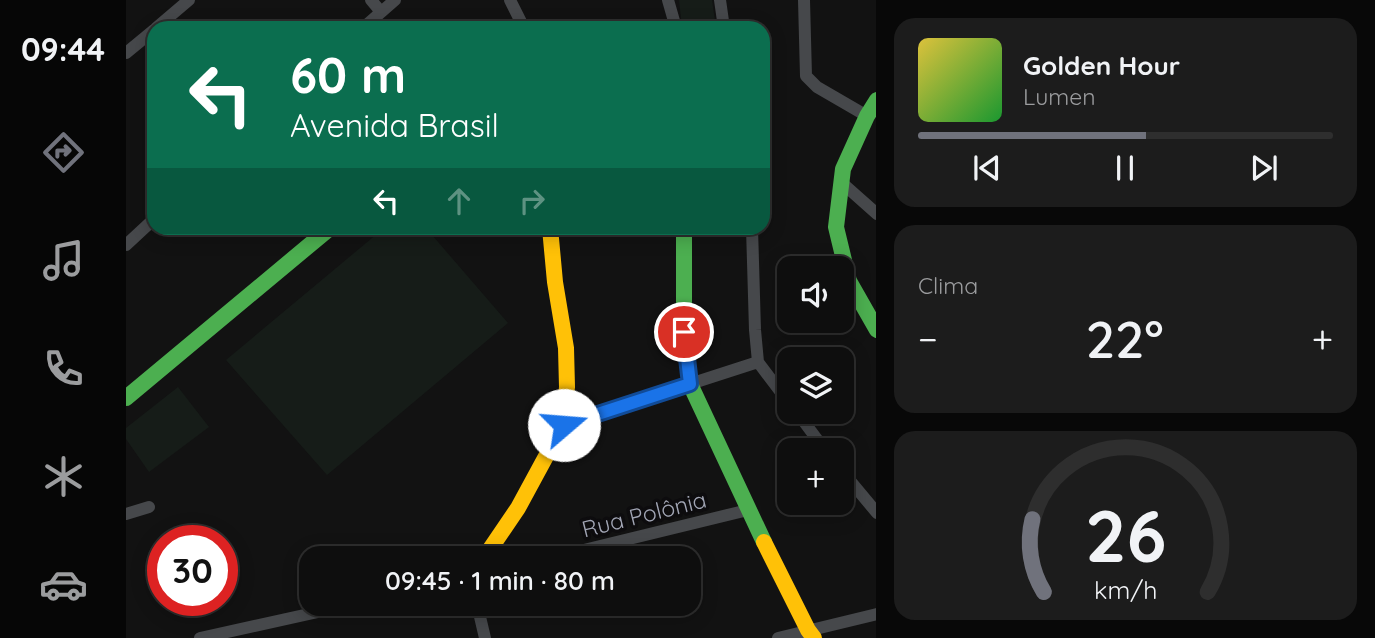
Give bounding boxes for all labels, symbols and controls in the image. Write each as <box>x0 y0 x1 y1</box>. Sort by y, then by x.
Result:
text: 09:44 <box>21 29 105 69</box>
text: 60 m <box>290 44 406 105</box>
icon: left <box>175 49 266 140</box>
text: Golden Hour <box>1023 49 1180 82</box>
text: Lumen <box>1023 82 1096 111</box>
text: Avenida Brasil <box>290 105 499 145</box>
icon: directions <box>39 128 88 177</box>
icon: previous <box>968 149 1006 187</box>
icon: pause <box>1106 149 1144 187</box>
icon: next <box>1245 149 1283 187</box>
icon: left <box>367 182 405 220</box>
icon: ahead <box>440 182 478 220</box>
icon: right <box>513 182 551 220</box>
icon: music <box>39 236 88 285</box>
map controls <box>777 256 854 515</box>
button: sound <box>777 256 854 333</box>
text: Clima <box>918 271 978 300</box>
pin <box>654 302 714 362</box>
text: 22° <box>1086 306 1164 371</box>
icon: arrive <box>665 313 703 351</box>
text: − <box>918 315 938 363</box>
text: + <box>1312 315 1333 363</box>
icon: phone <box>39 344 88 393</box>
button: layers <box>777 347 854 424</box>
position arrow <box>527 388 601 462</box>
button: + <box>777 438 854 515</box>
icon: climate <box>39 452 88 501</box>
street label: Rua Polônia <box>579 485 709 543</box>
text: 26 <box>1085 489 1166 580</box>
speed limit sign: 30 <box>147 525 238 616</box>
icon: car <box>39 560 88 609</box>
text: 09:45 · 1 min · 80 m <box>385 564 615 597</box>
text: km/h <box>1094 573 1157 604</box>

